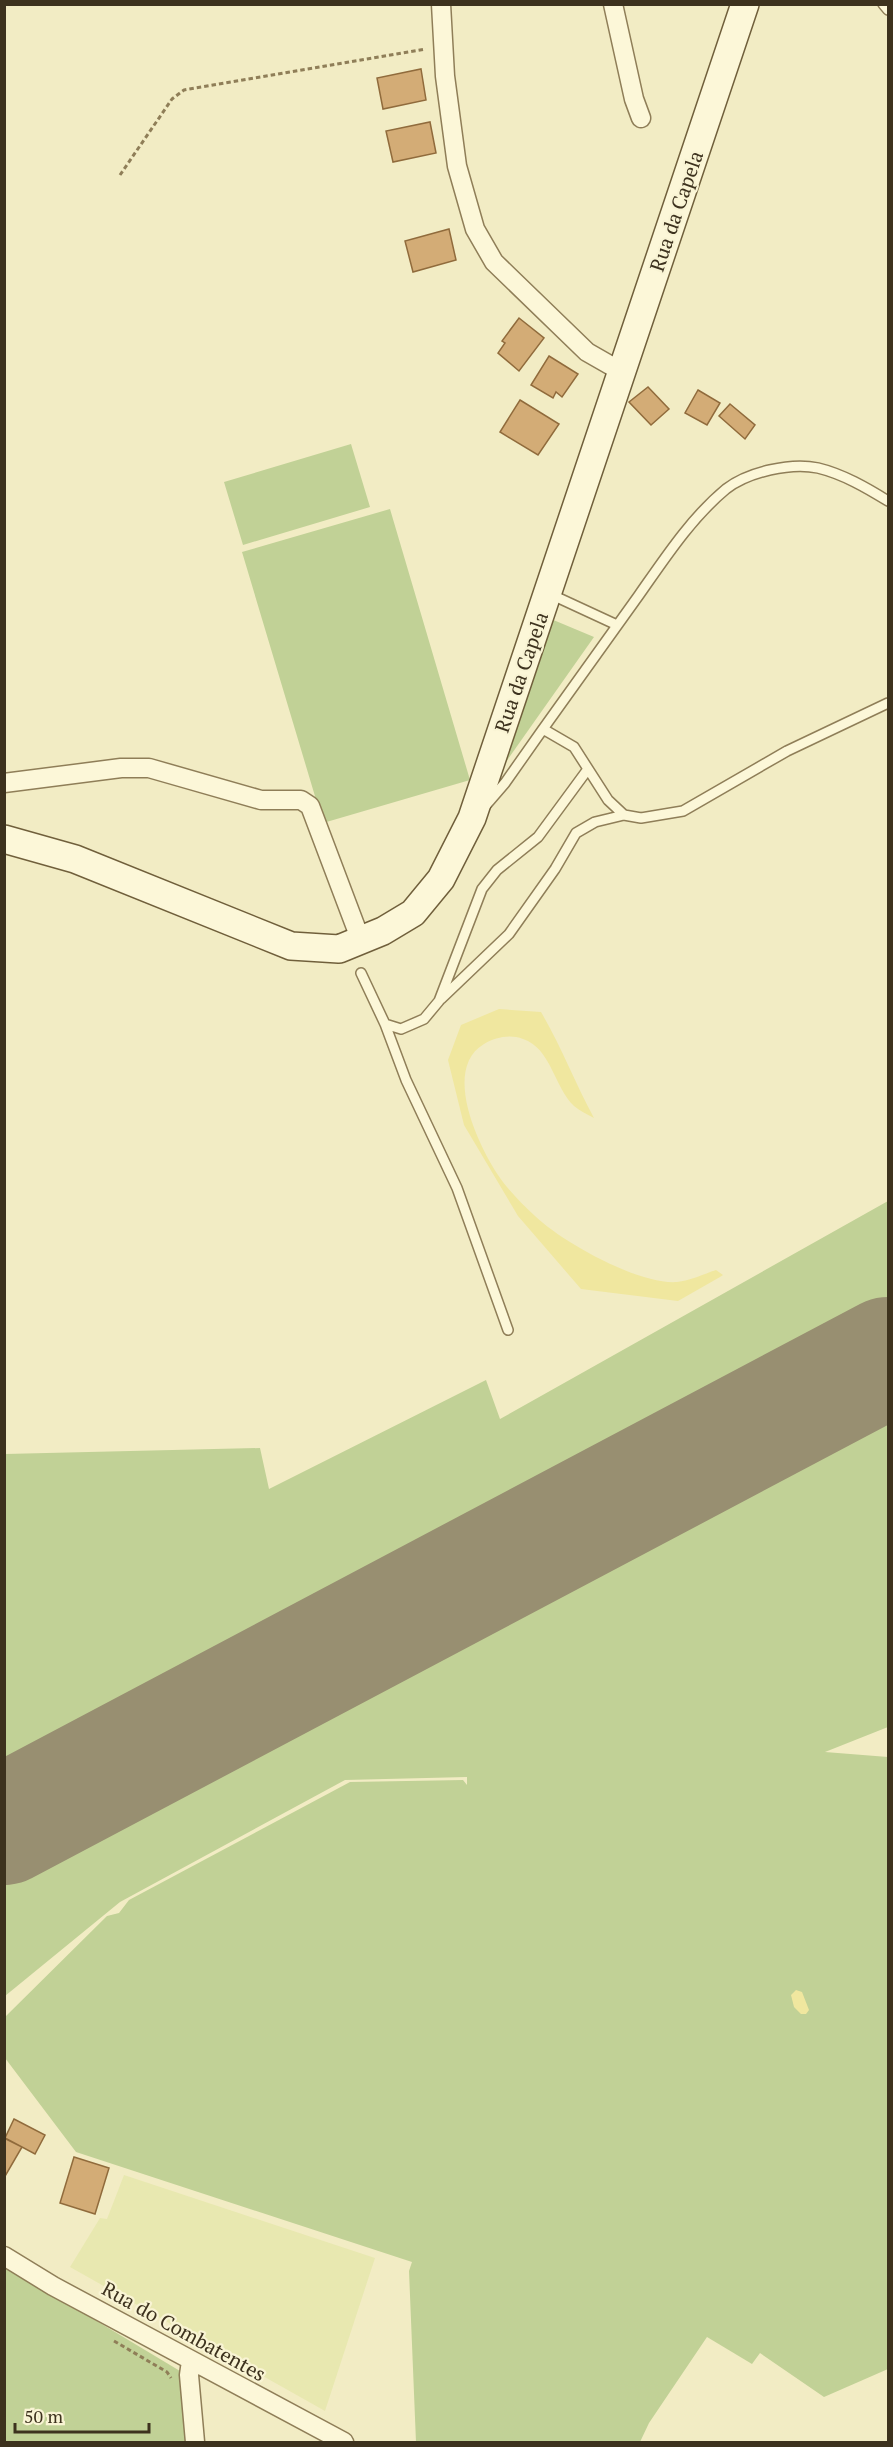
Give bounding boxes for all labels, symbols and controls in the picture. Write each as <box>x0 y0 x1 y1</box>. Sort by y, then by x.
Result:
street label: Rua da Capela <box>643 147 709 275</box>
street label: Rua da Capela <box>488 608 554 736</box>
street label: Rua do Combatentes <box>97 2275 271 2387</box>
scale bar <box>15 2396 148 2434</box>
text: 50 m <box>24 2404 64 2428</box>

